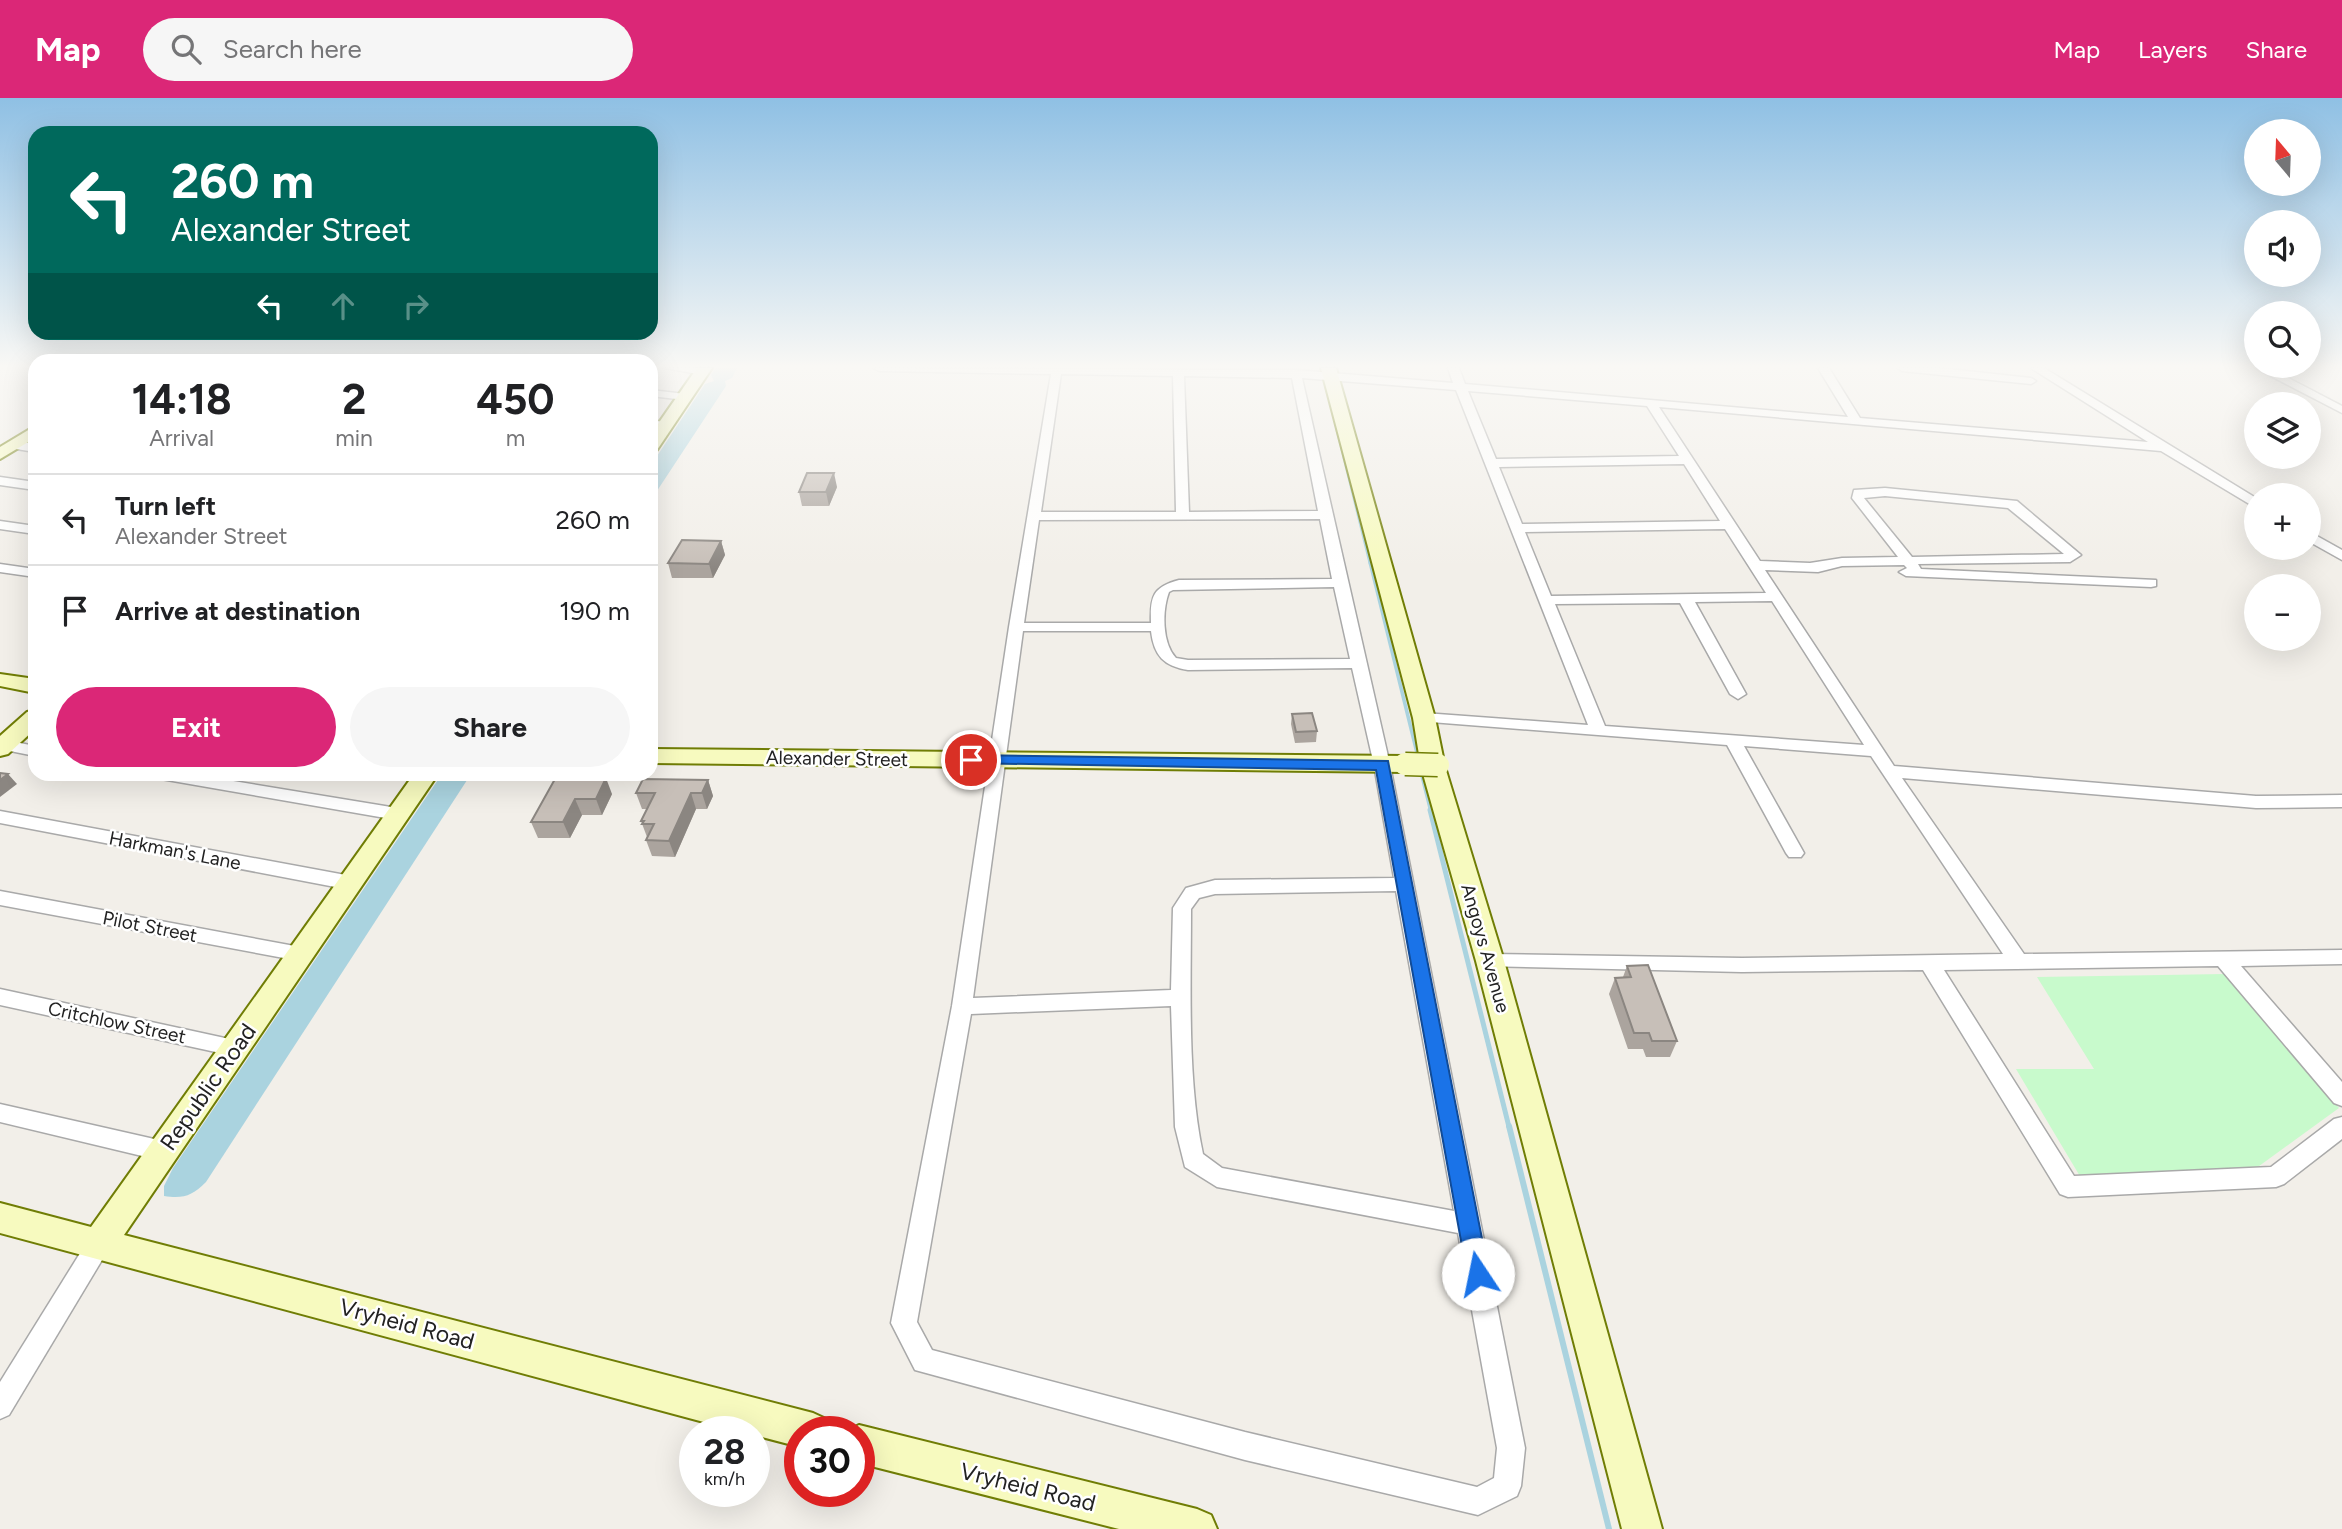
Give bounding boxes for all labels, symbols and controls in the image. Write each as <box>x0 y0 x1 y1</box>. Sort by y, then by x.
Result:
search box <box>143 18 633 81</box>
text: Map <box>35 30 101 69</box>
icon: search <box>167 30 205 68</box>
text: Search here <box>223 33 362 65</box>
text: Map <box>2053 35 2100 64</box>
text: Layers <box>2138 35 2207 64</box>
text: Share <box>2245 35 2307 64</box>
north arrow <box>2244 119 2320 196</box>
map controls <box>2244 119 2321 651</box>
text: 260 m <box>171 151 314 210</box>
icon: left <box>56 154 147 245</box>
button: sound <box>2244 210 2321 287</box>
text: Alexander Street <box>171 211 411 249</box>
icon: left <box>251 287 289 325</box>
icon: ahead <box>324 287 362 325</box>
icon: right <box>397 287 435 325</box>
button: search <box>2244 301 2321 378</box>
text: 14:18 <box>131 374 232 425</box>
text: 2 <box>342 374 366 425</box>
text: 450 <box>476 374 555 425</box>
button: layers <box>2244 392 2321 469</box>
text: Arrival <box>149 424 214 452</box>
text: min <box>335 424 373 452</box>
text: m <box>506 424 525 452</box>
button: + <box>2244 483 2321 560</box>
text: Turn left <box>115 490 216 522</box>
icon: left <box>56 501 94 539</box>
text: 260 m <box>556 504 630 536</box>
text: Alexander Street <box>115 522 287 550</box>
button: − <box>2244 574 2321 651</box>
icon: arrive <box>56 592 94 630</box>
text: Arrive at destination <box>115 595 360 627</box>
text: 190 m <box>559 595 630 627</box>
button: Exit <box>56 687 336 767</box>
button: Share <box>350 687 630 767</box>
pin <box>941 730 1001 790</box>
icon: arrive <box>952 741 990 779</box>
street label: Alexander Street <box>766 746 908 771</box>
street label: Harkman's Lane <box>107 826 243 875</box>
street label: Angoys Avenue <box>1456 881 1515 1015</box>
street label: Pilot Street <box>101 906 199 947</box>
street label: Critchlow Street <box>46 997 188 1048</box>
street label: Republic Road <box>154 1018 262 1156</box>
position arrow <box>1441 1237 1515 1311</box>
street label: Vryheid Road <box>336 1293 478 1355</box>
speed limit sign: 30 <box>784 1416 875 1507</box>
text: 28 <box>704 1431 745 1473</box>
street label: Vryheid Road <box>957 1457 1099 1517</box>
text: km/h <box>704 1468 745 1490</box>

